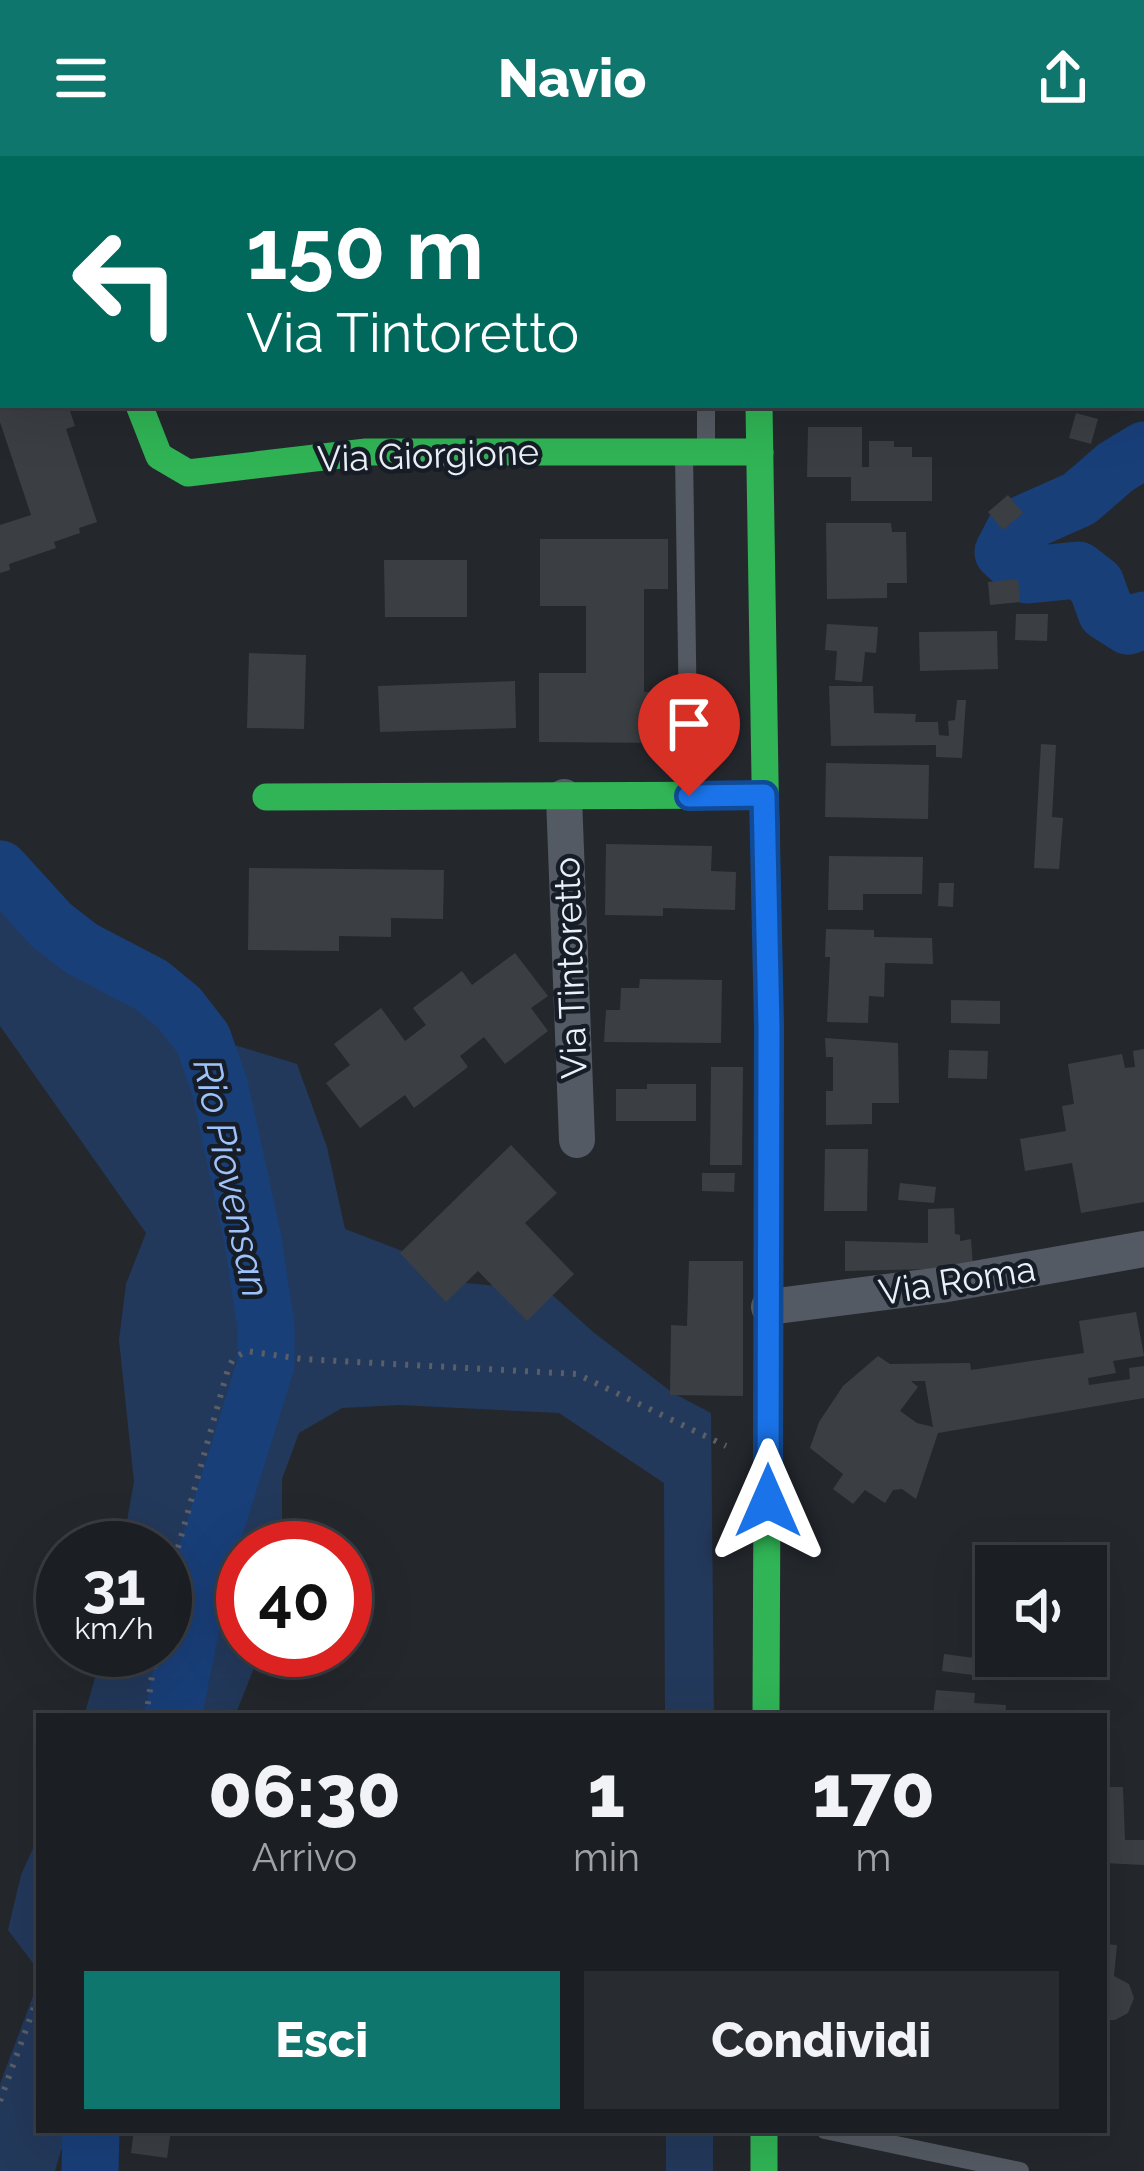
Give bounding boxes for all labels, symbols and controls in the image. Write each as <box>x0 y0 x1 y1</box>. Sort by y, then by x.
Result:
icon: menu <box>48 45 114 111</box>
icon: share <box>1030 45 1096 111</box>
text: Navio <box>498 46 646 110</box>
text: 150 m <box>246 200 484 299</box>
icon: left <box>48 204 204 360</box>
text: Via Tintoretto <box>246 301 579 365</box>
street label: Via Giorgione <box>316 430 540 480</box>
pin <box>638 673 740 796</box>
icon: arrive <box>656 691 722 757</box>
street label: Via Tintoretto <box>545 856 595 1080</box>
water label: Rio Piovensan <box>184 1054 280 1302</box>
street label: Via Roma <box>876 1247 1038 1313</box>
position arrow <box>705 1438 831 1564</box>
speed limit sign: 40 <box>216 1521 372 1677</box>
map controls <box>975 1545 1107 1677</box>
button: sound <box>975 1545 1107 1677</box>
text: 31 <box>82 1549 146 1619</box>
text: km/h <box>74 1611 154 1646</box>
text: 06:30 <box>208 1749 401 1834</box>
text: 1 <box>588 1749 625 1834</box>
text: 170 <box>812 1749 935 1834</box>
text: Arrivo <box>252 1834 357 1880</box>
text: min <box>573 1834 640 1880</box>
text: m <box>856 1834 891 1880</box>
button: Esci <box>84 1971 560 2109</box>
button: Condividi <box>584 1971 1059 2109</box>

